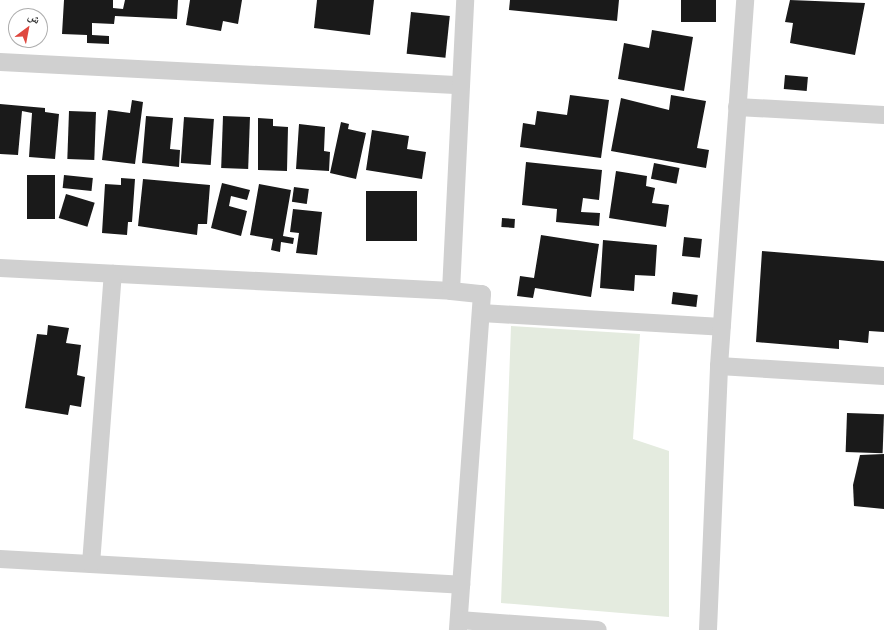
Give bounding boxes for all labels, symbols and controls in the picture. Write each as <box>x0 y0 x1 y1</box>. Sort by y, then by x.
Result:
north arrow <box>8 8 48 48</box>
text: ش <box>26 10 42 26</box>

